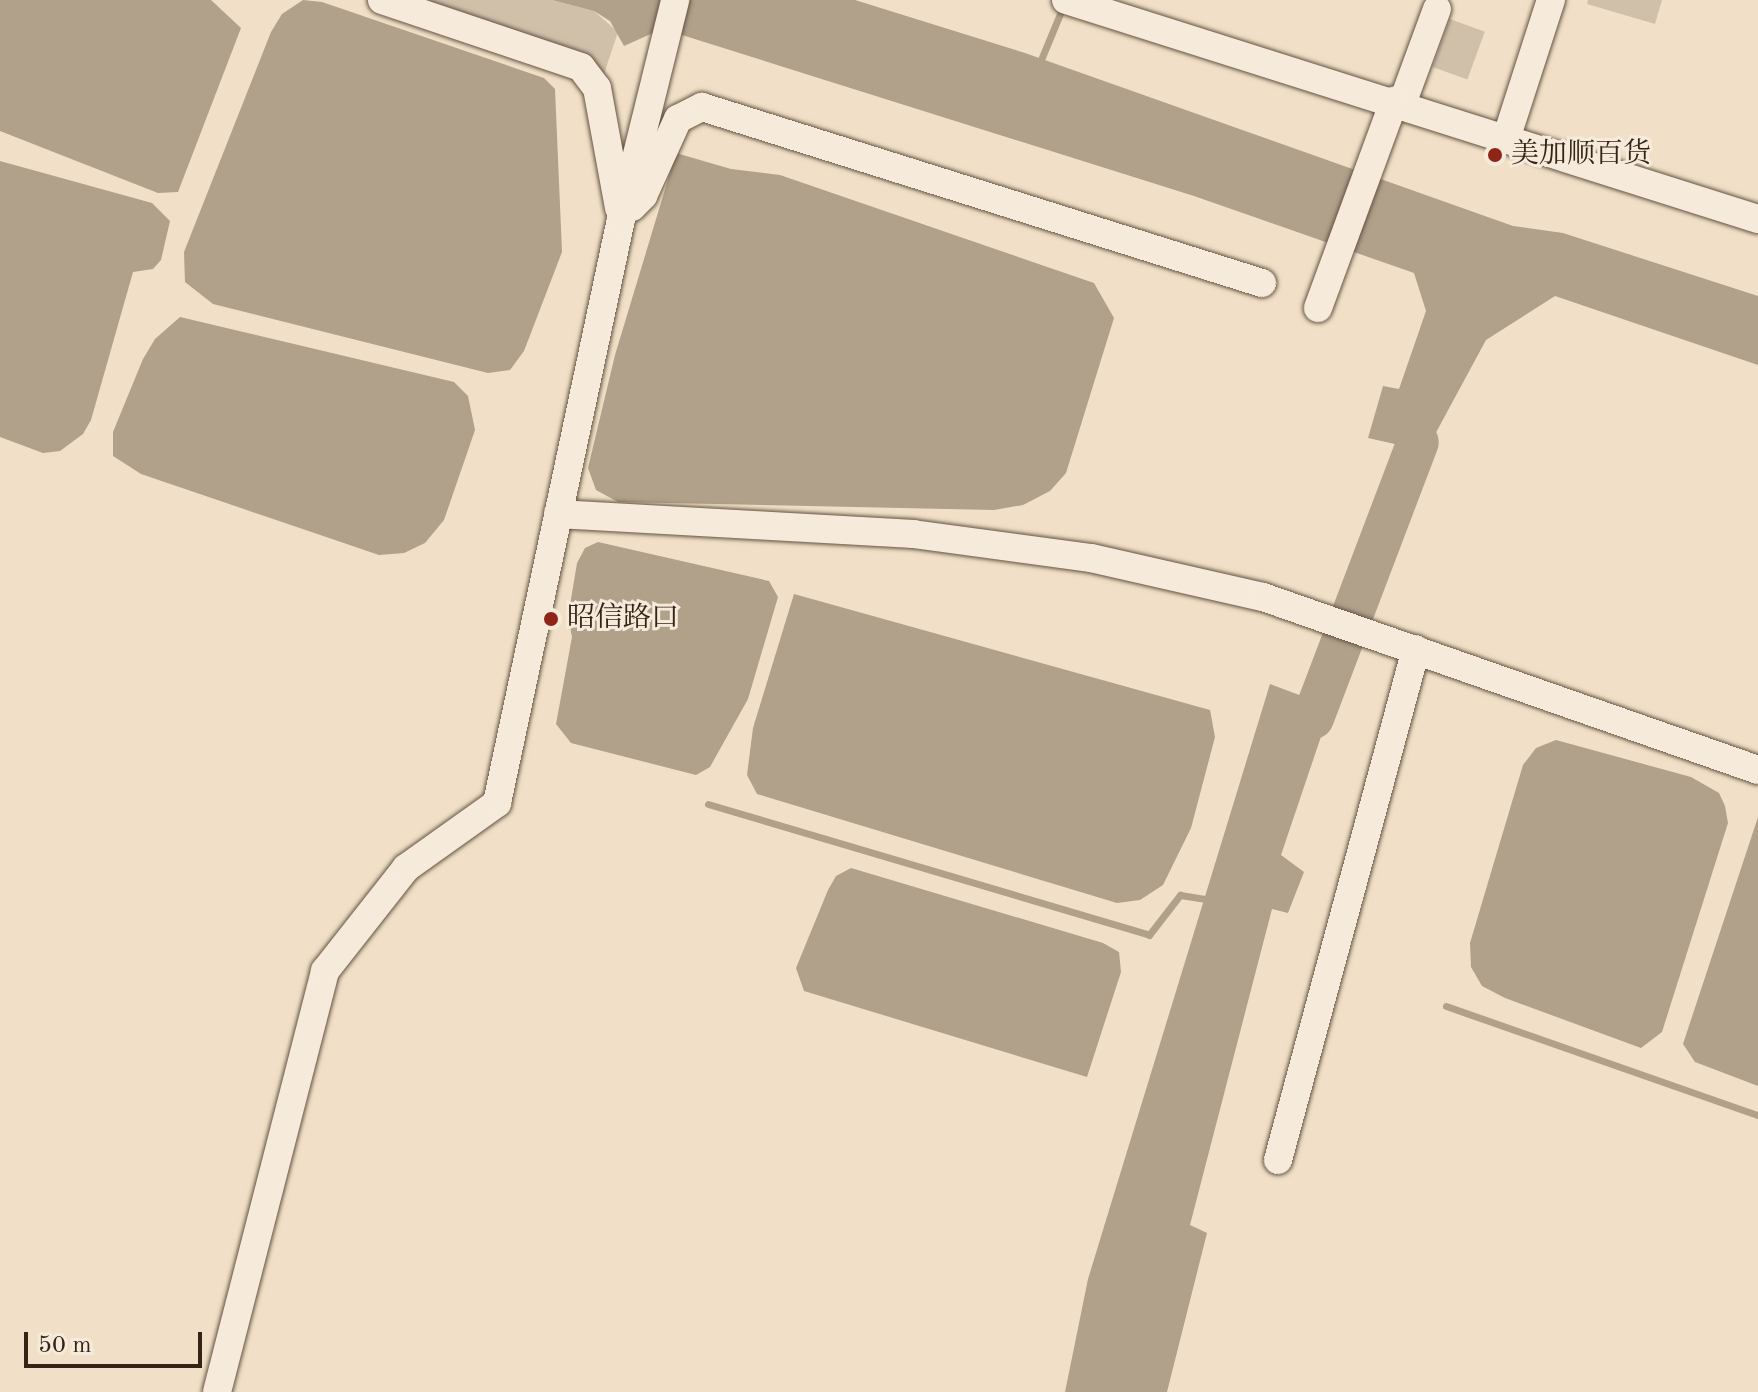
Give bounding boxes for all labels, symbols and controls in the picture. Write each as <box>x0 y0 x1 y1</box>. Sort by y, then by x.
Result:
place label: 美加顺百货 <box>1511 138 1651 172</box>
marker: 美加顺百货 <box>1486 146 1504 164</box>
place label: 昭信路口 <box>567 602 679 636</box>
marker: 昭信路口 <box>542 610 560 628</box>
scale bar <box>28 1316 206 1366</box>
text: 50 m <box>38 1334 92 1358</box>

